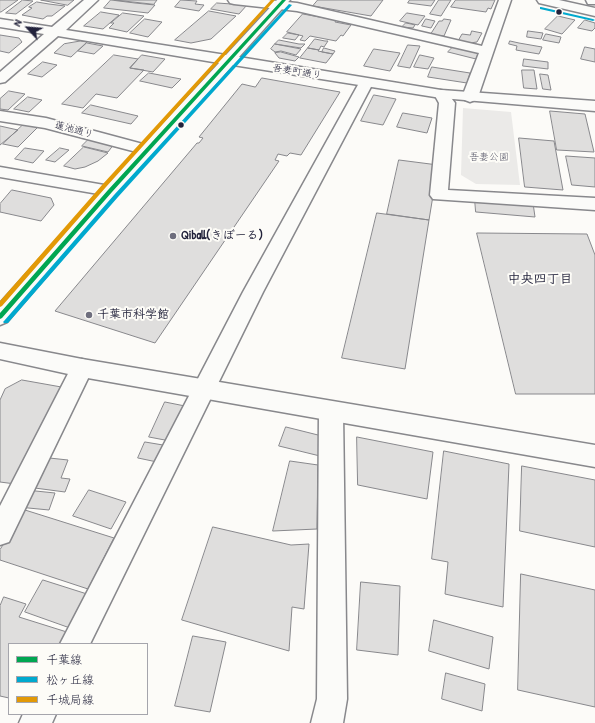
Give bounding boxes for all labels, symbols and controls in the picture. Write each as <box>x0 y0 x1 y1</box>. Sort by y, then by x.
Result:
unlabelled marker <box>554 7 564 17</box>
north arrow <box>8 8 48 48</box>
text: N <box>10 17 25 28</box>
street label: 吾妻町通り <box>271 62 323 82</box>
street label: 蓮池通り <box>53 119 95 141</box>
unlabelled marker <box>176 120 186 130</box>
park label: 吾妻公園 <box>469 151 509 163</box>
place label: Qiball(きぼーる) <box>181 229 263 243</box>
marker: Qiball(きぼーる) <box>168 231 178 241</box>
district label: 中央四丁目 <box>508 272 572 288</box>
place label: 千葉市科学館 <box>97 308 169 322</box>
marker: 千葉市科学館 <box>84 310 94 320</box>
legend <box>8 643 148 715</box>
text: 千葉線 <box>46 651 82 668</box>
text: 松ヶ丘線 <box>46 671 94 688</box>
text: 千城局線 <box>46 691 94 708</box>

